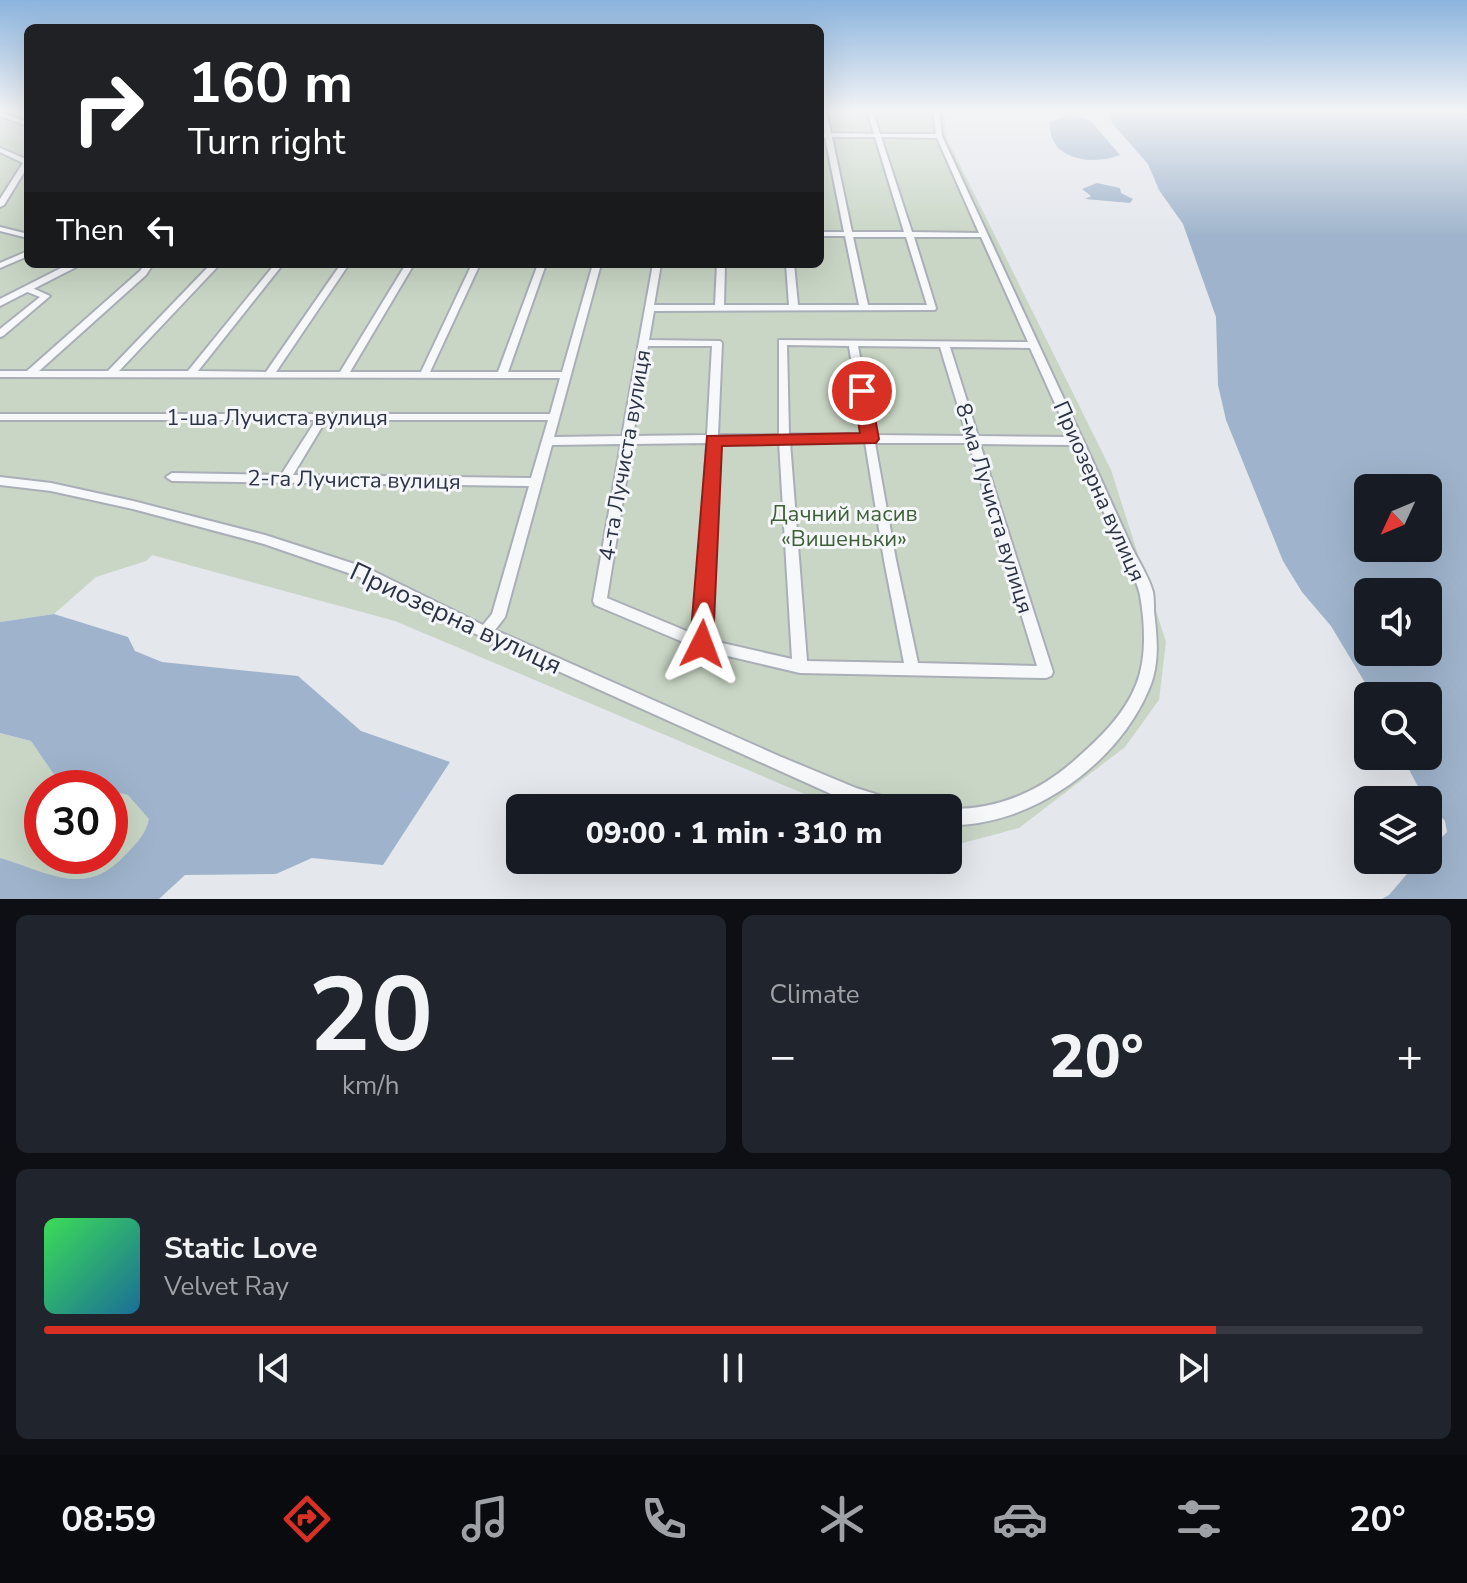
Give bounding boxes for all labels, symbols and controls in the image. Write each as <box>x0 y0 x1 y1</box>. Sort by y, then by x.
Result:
text: 160 m <box>188 45 353 122</box>
icon: right <box>56 56 160 160</box>
text: Turn right <box>188 118 345 167</box>
icon: left <box>140 208 184 252</box>
text: Then <box>56 210 124 251</box>
street label: 4-та Лучиста вулиця <box>592 347 658 563</box>
pin <box>828 357 896 425</box>
icon: arrive <box>840 369 884 413</box>
street label: Приозерна вулиця <box>1046 396 1152 586</box>
street label: 8-ма Лучиста вулиця <box>948 399 1040 617</box>
street label: 1-ша Лучиста вулиця <box>166 403 388 433</box>
street label: 2-га Лучиста вулиця <box>247 463 461 497</box>
north arrow <box>1354 474 1442 562</box>
map controls <box>1354 474 1442 874</box>
park label: Дачний масив «Вишеньки» <box>770 499 918 554</box>
street label: Приозерна вулиця <box>344 554 567 683</box>
button: sound <box>1354 578 1442 666</box>
position arrow <box>660 602 744 686</box>
button: search <box>1354 682 1442 770</box>
speed limit sign: 30 <box>24 770 128 874</box>
button: layers <box>1354 786 1442 874</box>
text: 09:00 · 1 min · 310 m <box>586 813 882 854</box>
text: 20 <box>308 945 433 1087</box>
text: Climate <box>770 977 860 1012</box>
text: 20° <box>1049 1016 1144 1098</box>
text: − <box>770 1027 796 1087</box>
text: + <box>1397 1027 1423 1087</box>
text: km/h <box>342 1068 399 1103</box>
text: Static Love <box>164 1228 318 1269</box>
text: Velvet Ray <box>164 1269 289 1304</box>
icon: previous <box>252 1346 296 1390</box>
icon: pause <box>711 1346 755 1390</box>
icon: next <box>1171 1346 1215 1390</box>
icon: directions <box>279 1491 335 1547</box>
icon: music <box>457 1491 513 1547</box>
icon: phone <box>636 1491 692 1547</box>
icon: climate <box>814 1491 870 1547</box>
icon: car <box>992 1491 1048 1547</box>
icon: filters <box>1171 1491 1227 1547</box>
text: 08:59 <box>61 1495 157 1544</box>
text: 20° <box>1349 1495 1406 1544</box>

